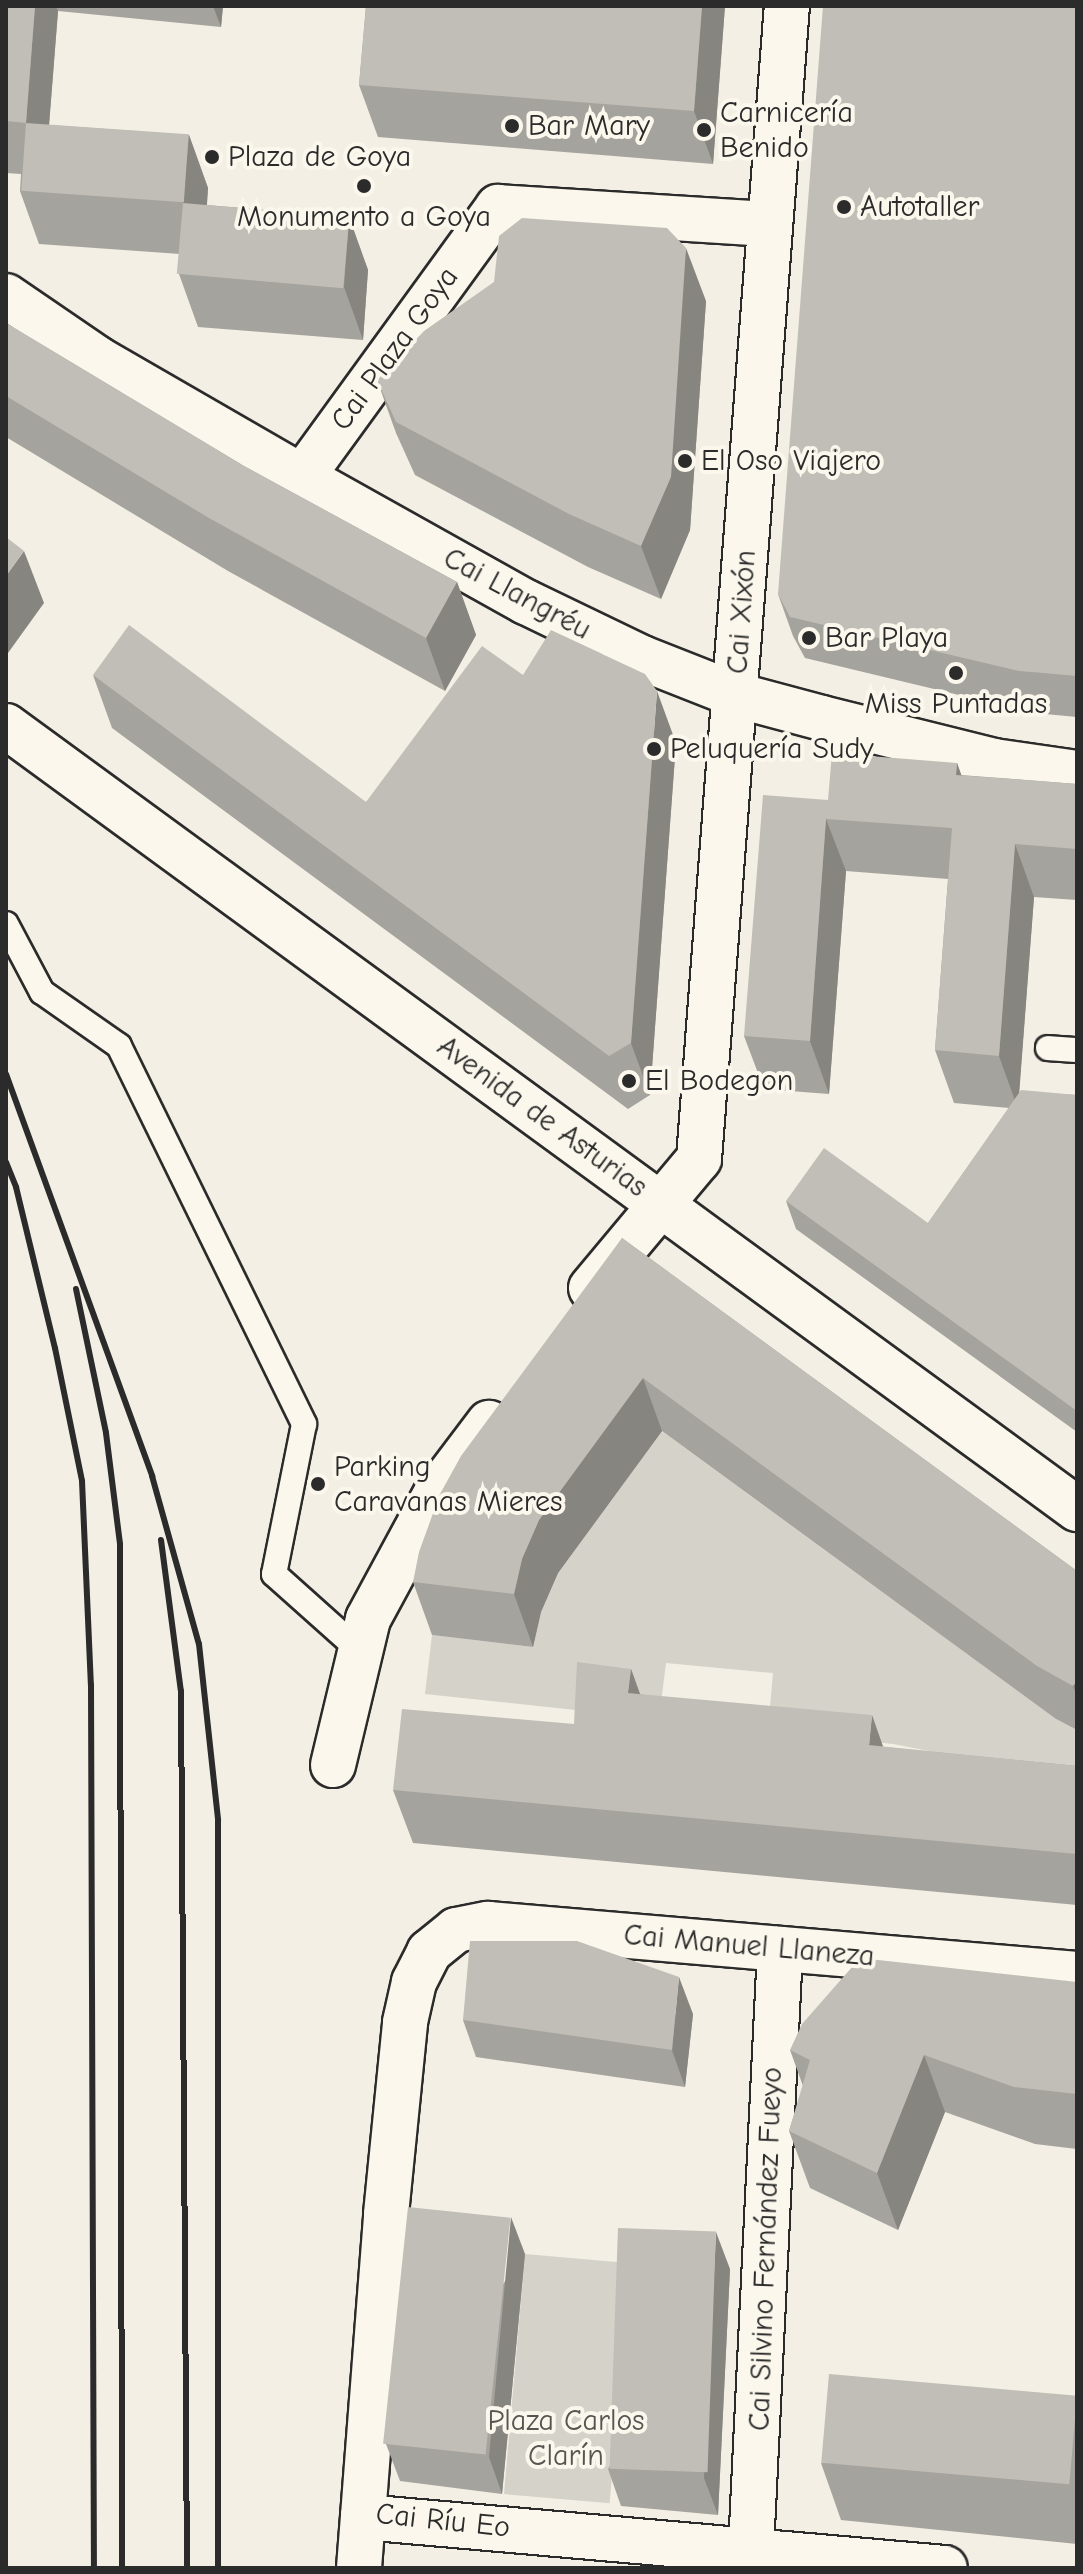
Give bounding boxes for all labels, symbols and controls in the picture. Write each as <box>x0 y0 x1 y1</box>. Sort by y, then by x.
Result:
place label: Carnicería Benido <box>720 95 853 166</box>
place label: Bar Mary <box>528 108 650 144</box>
marker: Bar Mary <box>503 117 521 135</box>
marker: Carnicería Benido <box>695 121 713 139</box>
place label: Plaza de Goya <box>228 139 411 175</box>
marker: Plaza de Goya <box>203 148 221 166</box>
marker: Monumento a Goya <box>355 177 373 195</box>
place label: Autotaller <box>860 189 979 225</box>
marker: Autotaller <box>835 198 853 216</box>
place label: Monumento a Goya <box>237 199 491 235</box>
street label: Cai Plaza Goya <box>324 260 466 438</box>
place label: El Oso Viajero <box>701 443 881 479</box>
marker: El Oso Viajero <box>676 452 694 470</box>
street label: Cai Llangréu <box>437 540 597 648</box>
street label: Cai Xixón <box>720 549 764 675</box>
place label: Bar Playa <box>825 620 948 656</box>
marker: Bar Playa <box>800 629 818 647</box>
marker: Miss Puntadas <box>947 664 965 682</box>
place label: Miss Puntadas <box>865 686 1047 722</box>
place label: Peluquería Sudy <box>670 731 874 767</box>
marker: Peluquería Sudy <box>645 740 663 758</box>
street label: Avenida de Asturias <box>430 1029 654 1205</box>
place label: El Bodegon <box>645 1063 793 1099</box>
marker: El Bodegon <box>620 1072 638 1090</box>
place label: Parking Caravanas Mieres <box>334 1449 563 1520</box>
marker: Parking Caravanas Mieres <box>309 1475 327 1493</box>
street label: Cai Manuel Llaneza <box>622 1917 876 1975</box>
street label: Cai Silvino Fernández Fueyo <box>742 2066 790 2432</box>
park label: Plaza Carlos Clarín <box>487 2403 645 2474</box>
street label: Cai Ríu Eo <box>374 2496 512 2546</box>

